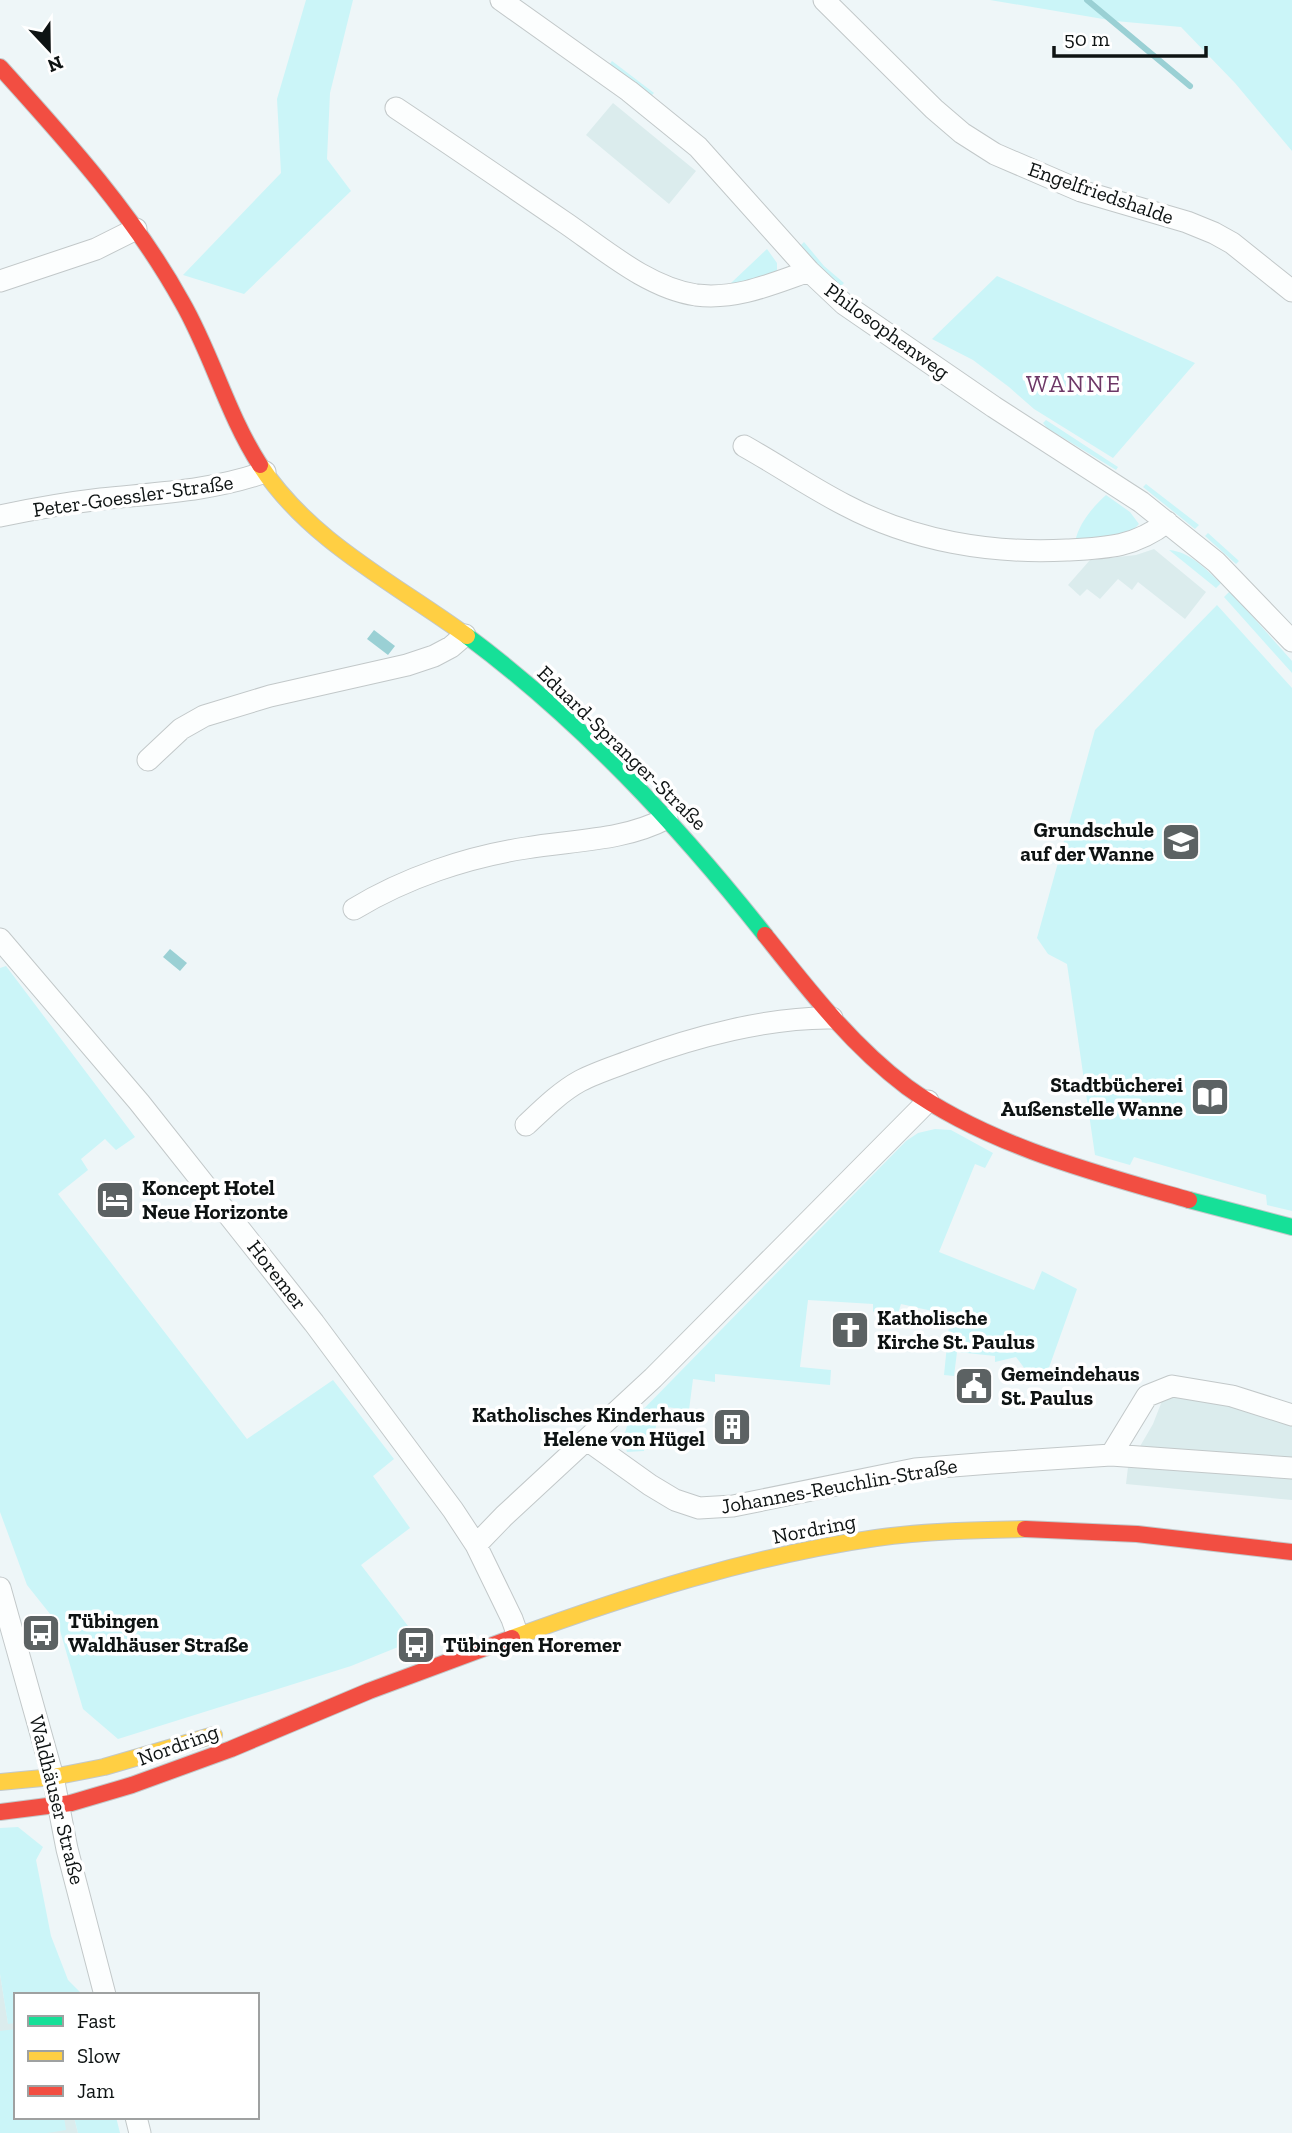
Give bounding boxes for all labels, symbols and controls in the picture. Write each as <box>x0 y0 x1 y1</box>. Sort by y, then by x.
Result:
north arrow <box>14 14 84 84</box>
scale bar <box>1054 14 1206 58</box>
text: 50 m <box>1064 26 1110 51</box>
text: N <box>44 51 66 78</box>
street label: Engelfriedshalde <box>1025 156 1177 229</box>
street label: Philosophenweg <box>820 277 955 385</box>
district label: WANNE <box>1026 369 1122 398</box>
street label: Peter-Goessler-Straße <box>31 469 235 522</box>
street label: Eduard-Spranger-Straße <box>532 660 712 835</box>
place label: Grundschule auf der Wanne <box>1020 817 1154 866</box>
school or university icon: Grundschule auf der Wanne <box>1160 821 1202 863</box>
place label: Stadtbücherei Außenstelle Wanne <box>1001 1072 1183 1121</box>
library icon: Stadtbücherei Außenstelle Wanne <box>1189 1076 1231 1118</box>
place label: Koncept Hotel Neue Horizonte <box>142 1175 288 1224</box>
hotel icon: Koncept Hotel Neue Horizonte <box>94 1179 136 1221</box>
street label: Horemer <box>242 1235 312 1315</box>
place label: Katholische Kirche St. Paulus <box>877 1305 1035 1354</box>
church icon: Katholische Kirche St. Paulus <box>829 1309 871 1351</box>
place label: Gemeindehaus St. Paulus <box>1001 1361 1140 1410</box>
public building icon: Gemeindehaus St. Paulus <box>953 1365 995 1407</box>
place label: Katholisches Kinderhaus Helene von Hügel <box>472 1402 705 1451</box>
building icon: Katholisches Kinderhaus Helene von Hügel <box>711 1406 753 1448</box>
street label: Johannes-Reuchlin-Straße <box>719 1452 959 1519</box>
street label: Nordring <box>770 1508 858 1549</box>
place label: Tübingen Waldhäuser Straße <box>68 1608 248 1657</box>
bus stop icon: Tübingen Waldhäuser Straße <box>20 1612 62 1654</box>
bus stop icon: Tübingen Horemer <box>395 1624 437 1666</box>
place label: Tübingen Horemer <box>443 1632 621 1657</box>
street label: Waldhäuser Straße <box>24 1713 91 1887</box>
street label: Nordring <box>134 1718 222 1771</box>
legend <box>14 1993 259 2119</box>
text: Fast <box>77 2008 116 2033</box>
text: Slow <box>77 2043 120 2068</box>
text: Jam <box>77 2078 114 2103</box>

